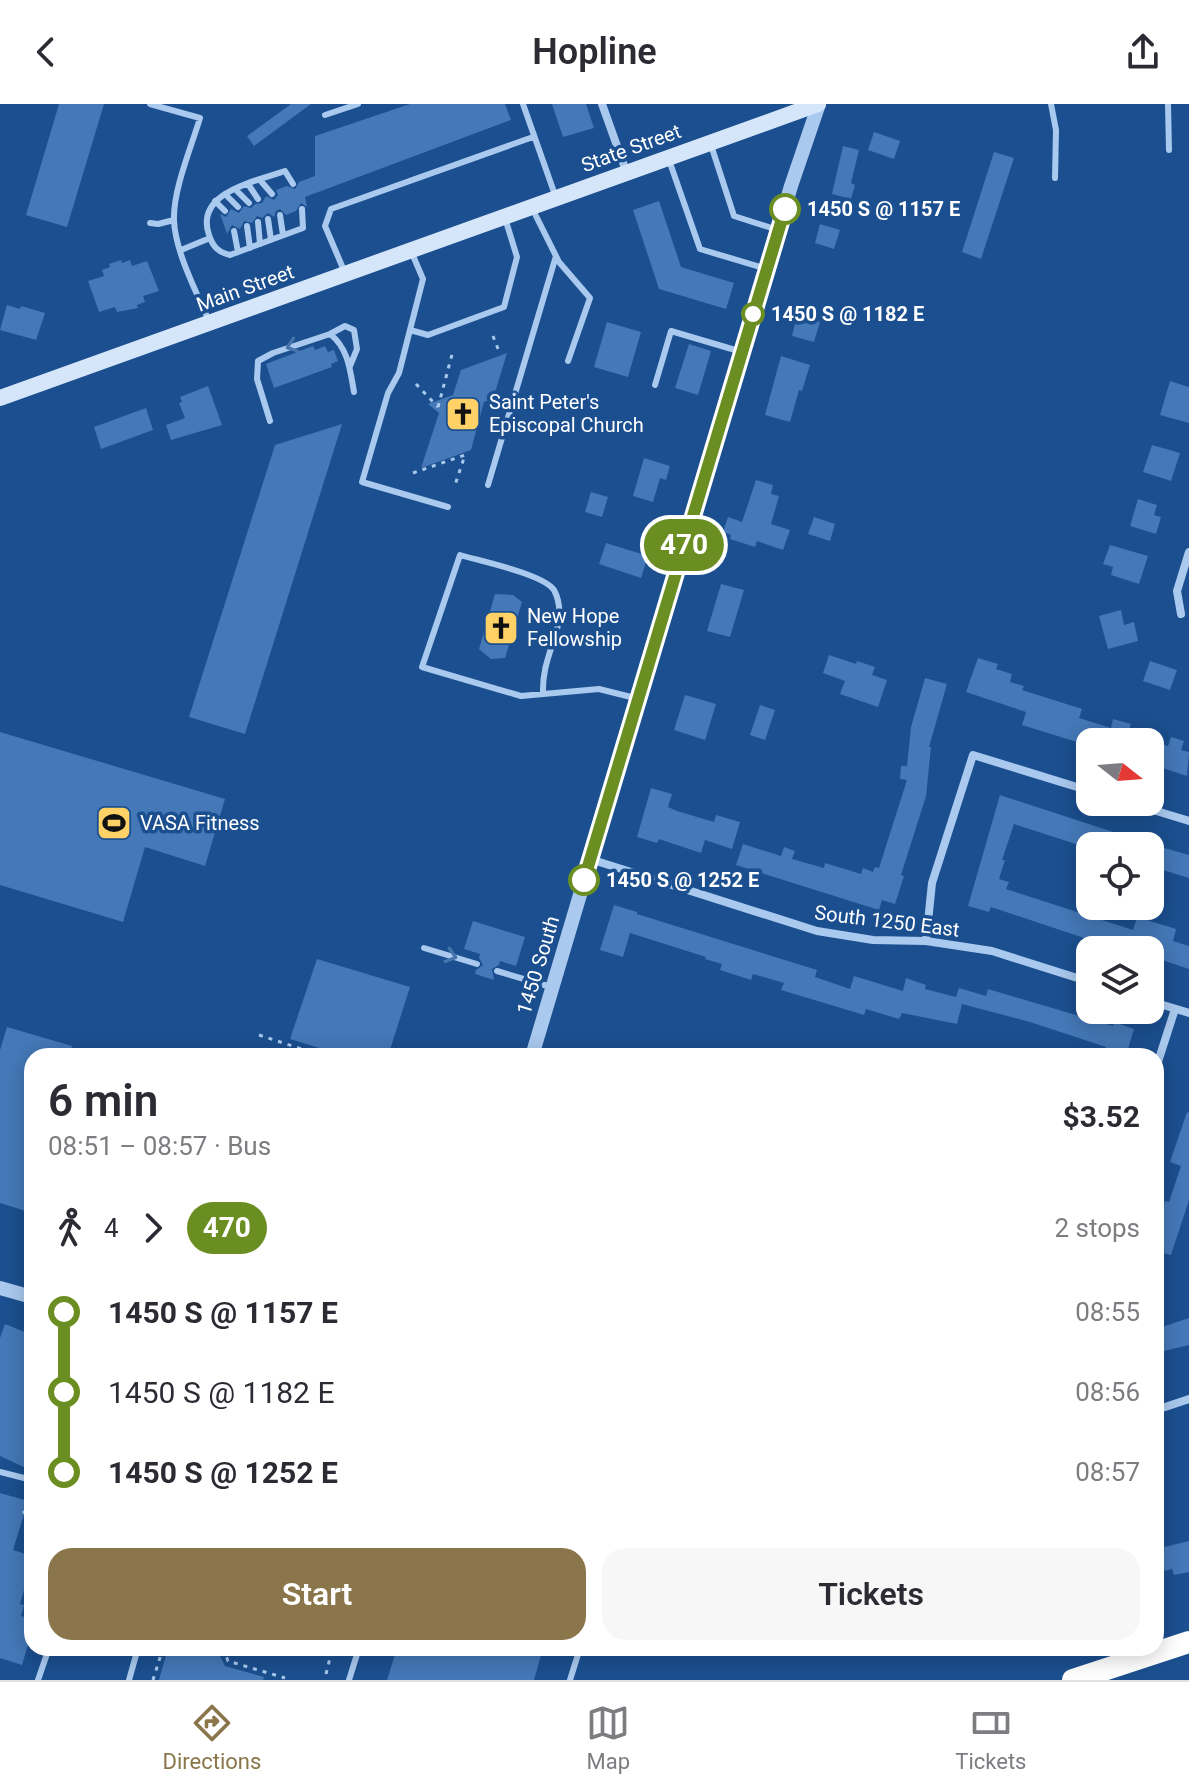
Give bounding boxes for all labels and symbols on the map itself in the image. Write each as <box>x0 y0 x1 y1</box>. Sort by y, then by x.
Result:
street label: State Street <box>578 119 684 177</box>
marker: 1450 S @ 1157 E <box>770 194 800 224</box>
place label: 1450 S @ 1157 E <box>807 197 960 221</box>
street label: Main Street <box>193 259 297 317</box>
place label: 1450 S @ 1182 E <box>771 302 924 326</box>
marker: 1450 S @ 1182 E <box>742 303 764 325</box>
one-way arrow <box>285 337 299 353</box>
place label: Saint Peter's Episcopal Church <box>489 390 644 437</box>
church icon: Saint Peter's Episcopal Church <box>444 395 482 433</box>
line badge: 470 <box>638 519 730 571</box>
place label: New Hope Fellowship <box>527 604 622 651</box>
church icon: New Hope Fellowship <box>482 609 520 647</box>
north arrow <box>1076 728 1164 816</box>
sports icon: VASA Fitness <box>95 804 133 842</box>
place label: VASA Fitness <box>140 811 260 835</box>
marker: 1450 S @ 1252 E <box>569 865 599 895</box>
place label: 1450 S @ 1252 E <box>606 868 759 892</box>
street label: South 1250 East <box>813 900 961 942</box>
street label: 1450 South <box>512 913 564 1017</box>
one-way arrow <box>444 947 457 963</box>

